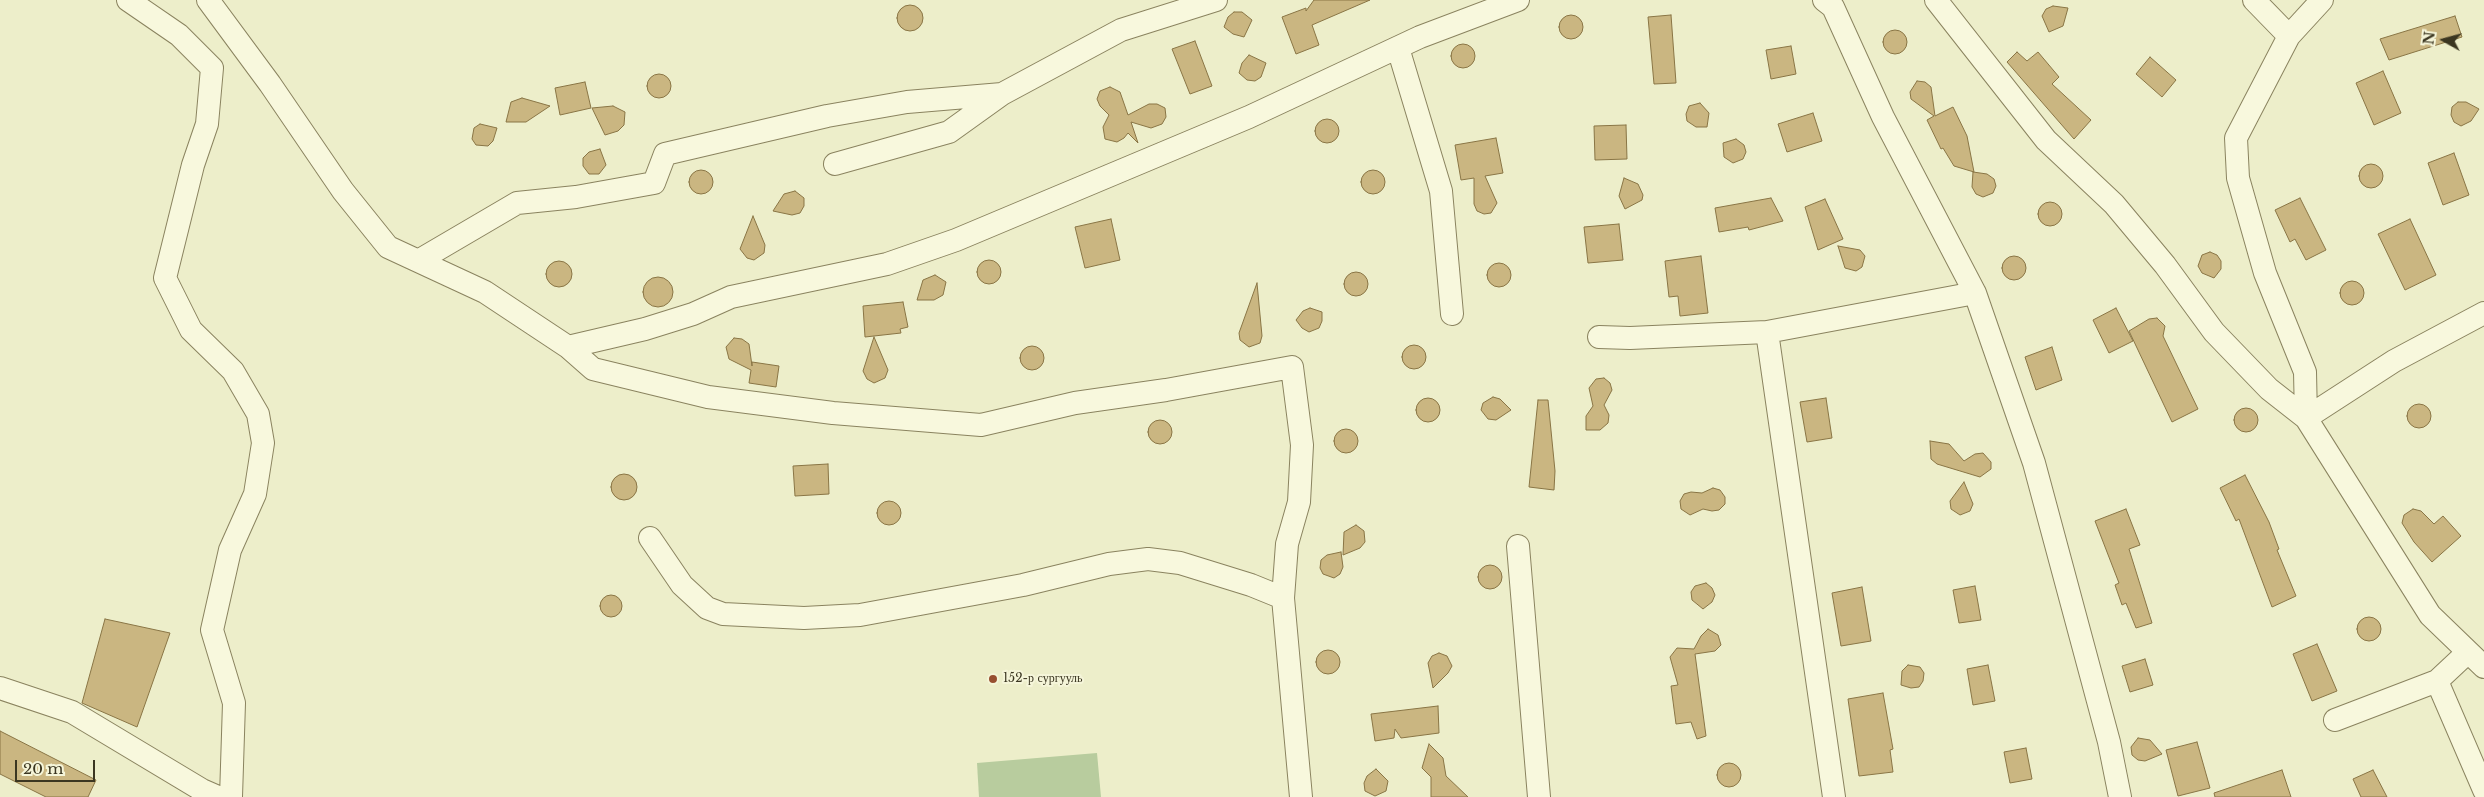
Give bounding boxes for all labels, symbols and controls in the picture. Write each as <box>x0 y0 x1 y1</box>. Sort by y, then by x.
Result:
north arrow <box>2419 15 2469 65</box>
text: N <box>2419 31 2439 46</box>
place label: 152-р сургууль <box>1003 672 1083 686</box>
marker: 152-р сургууль <box>987 673 999 685</box>
scale bar <box>18 750 98 782</box>
text: 20 m <box>23 759 63 778</box>

